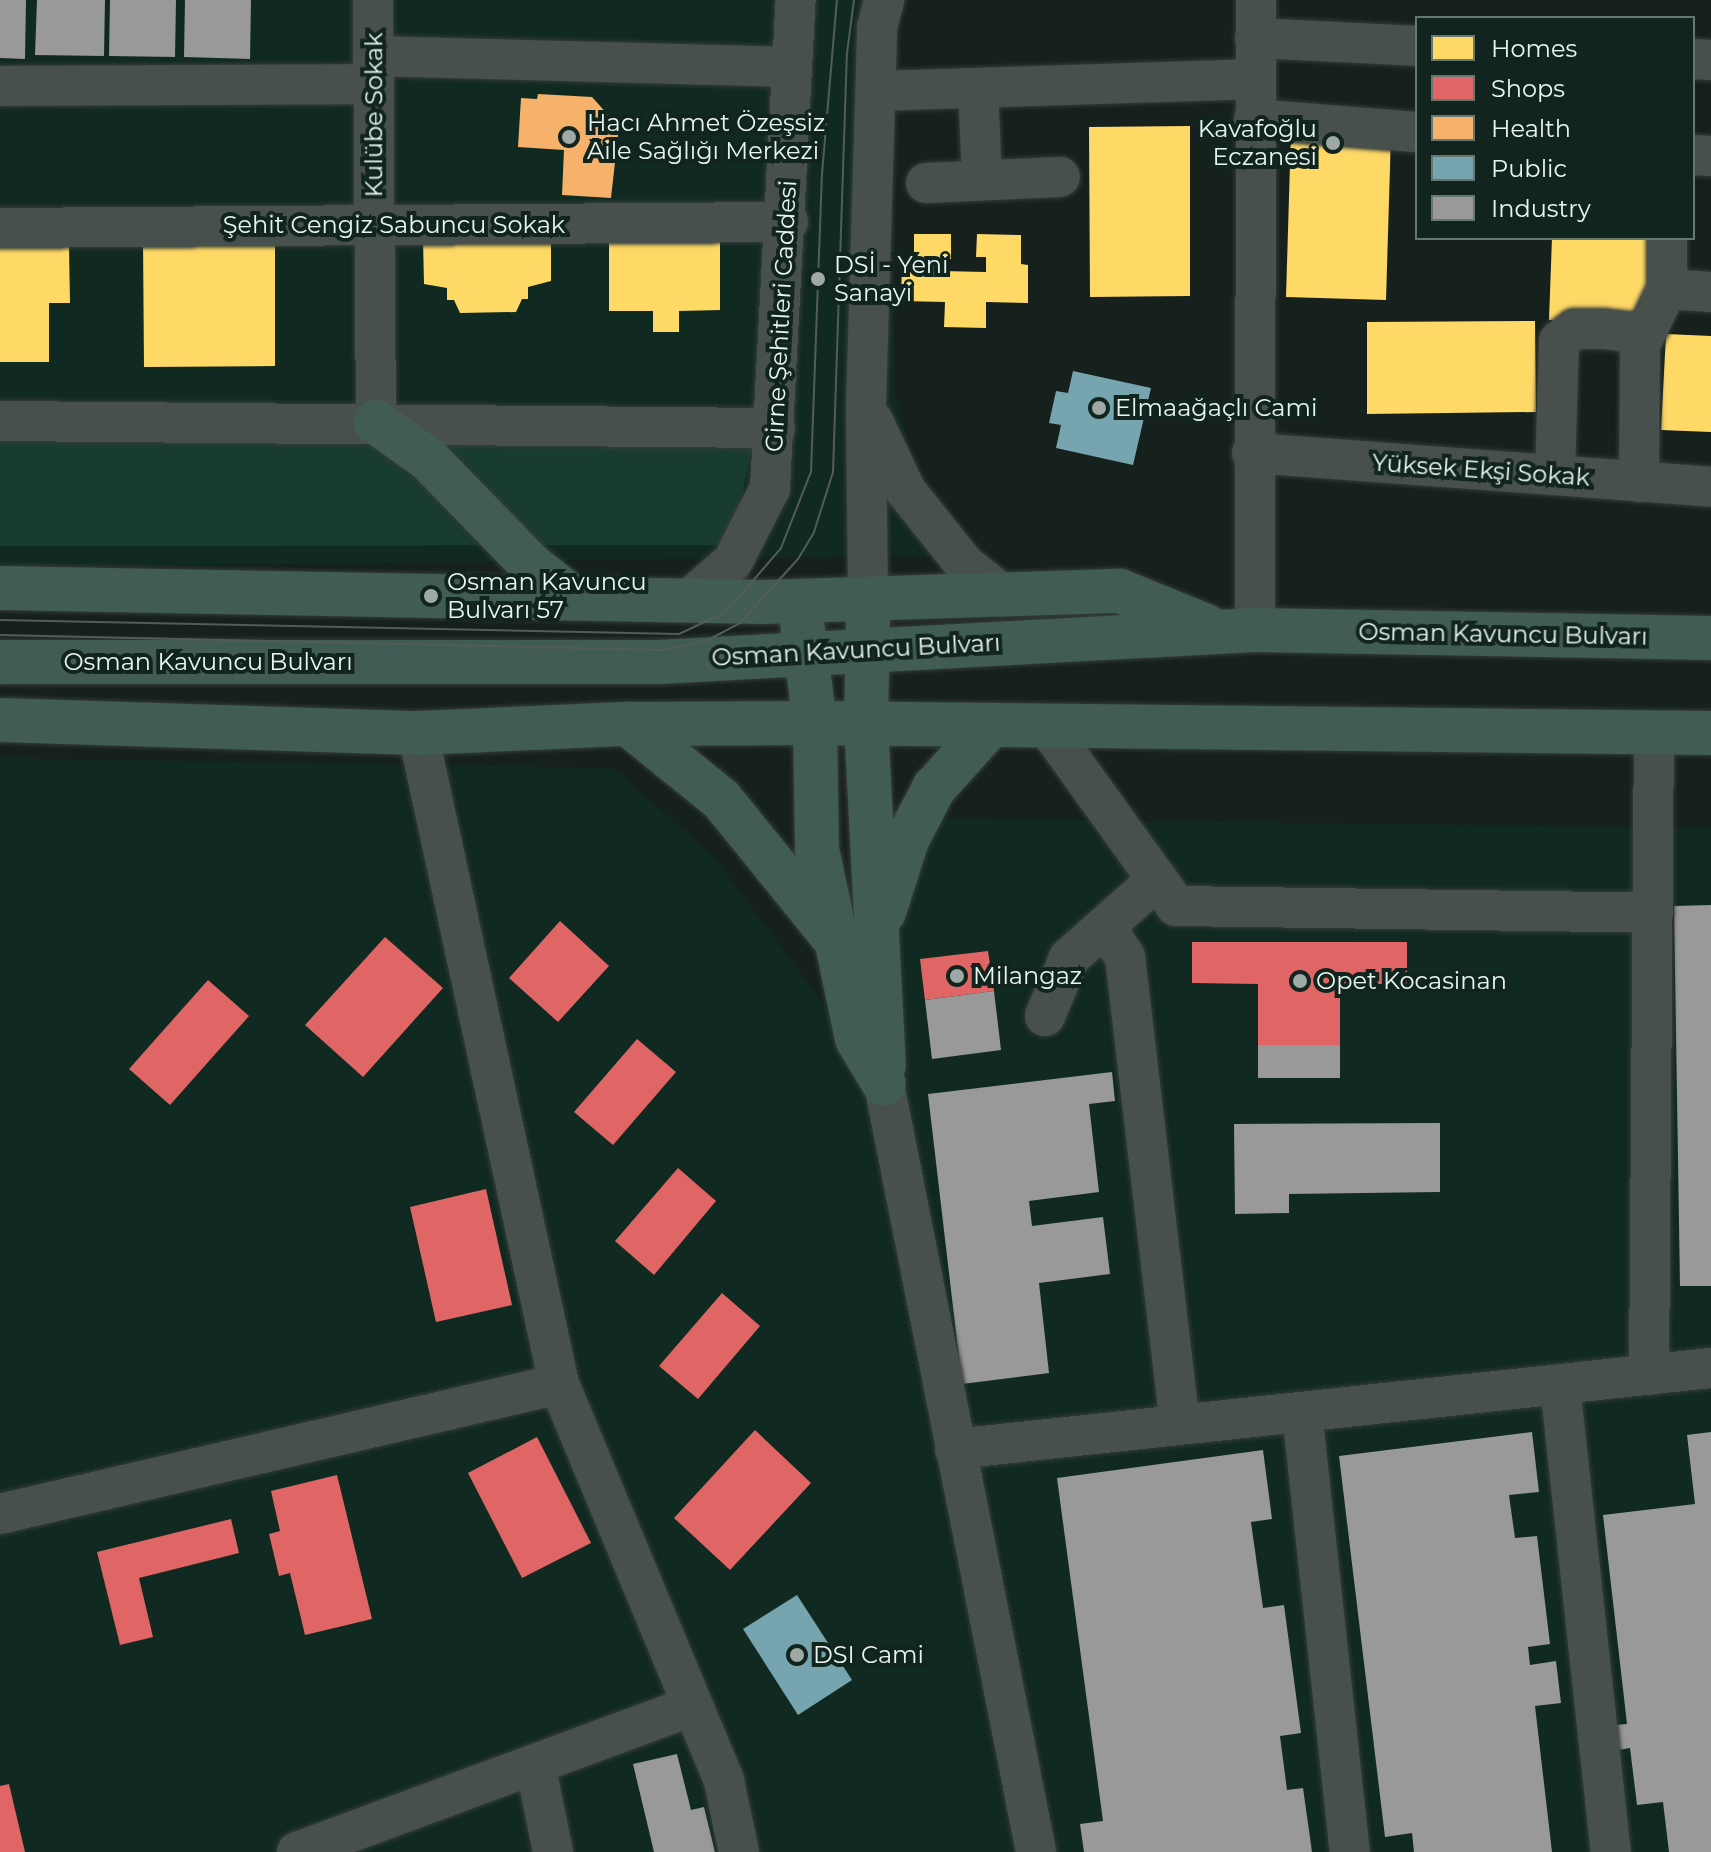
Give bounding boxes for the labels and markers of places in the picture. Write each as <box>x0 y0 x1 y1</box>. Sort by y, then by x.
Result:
place label: Hacı Ahmet Özeşsiz Aile Sağlığı Merkezi <box>587 109 825 165</box>
place label: Kavafoğlu Eczanesi <box>1198 115 1317 171</box>
marker: Hacı Ahmet Özeşsiz Aile Sağlığı Merkezi <box>558 126 580 148</box>
marker: Kavafoğlu Eczanesi <box>1324 134 1342 152</box>
place label: DSİ - Yeni Sanayi <box>834 251 949 307</box>
marker: DSİ - Yeni Sanayi <box>809 270 827 288</box>
place label: Elmaağaçlı Cami <box>1115 394 1317 422</box>
marker: Elmaağaçlı Cami <box>1090 399 1108 417</box>
place label: Osman Kavuncu Bulvarı 57 <box>447 568 647 624</box>
marker: Osman Kavuncu Bulvarı 57 <box>422 587 440 605</box>
place label: Milangaz <box>973 962 1082 990</box>
marker: Milangaz <box>948 967 966 985</box>
place label: Opet Kocasinan <box>1316 967 1507 995</box>
marker: Opet Kocasinan <box>1291 972 1309 990</box>
place label: DSI Cami <box>813 1641 924 1669</box>
marker: DSI Cami <box>788 1646 806 1664</box>

